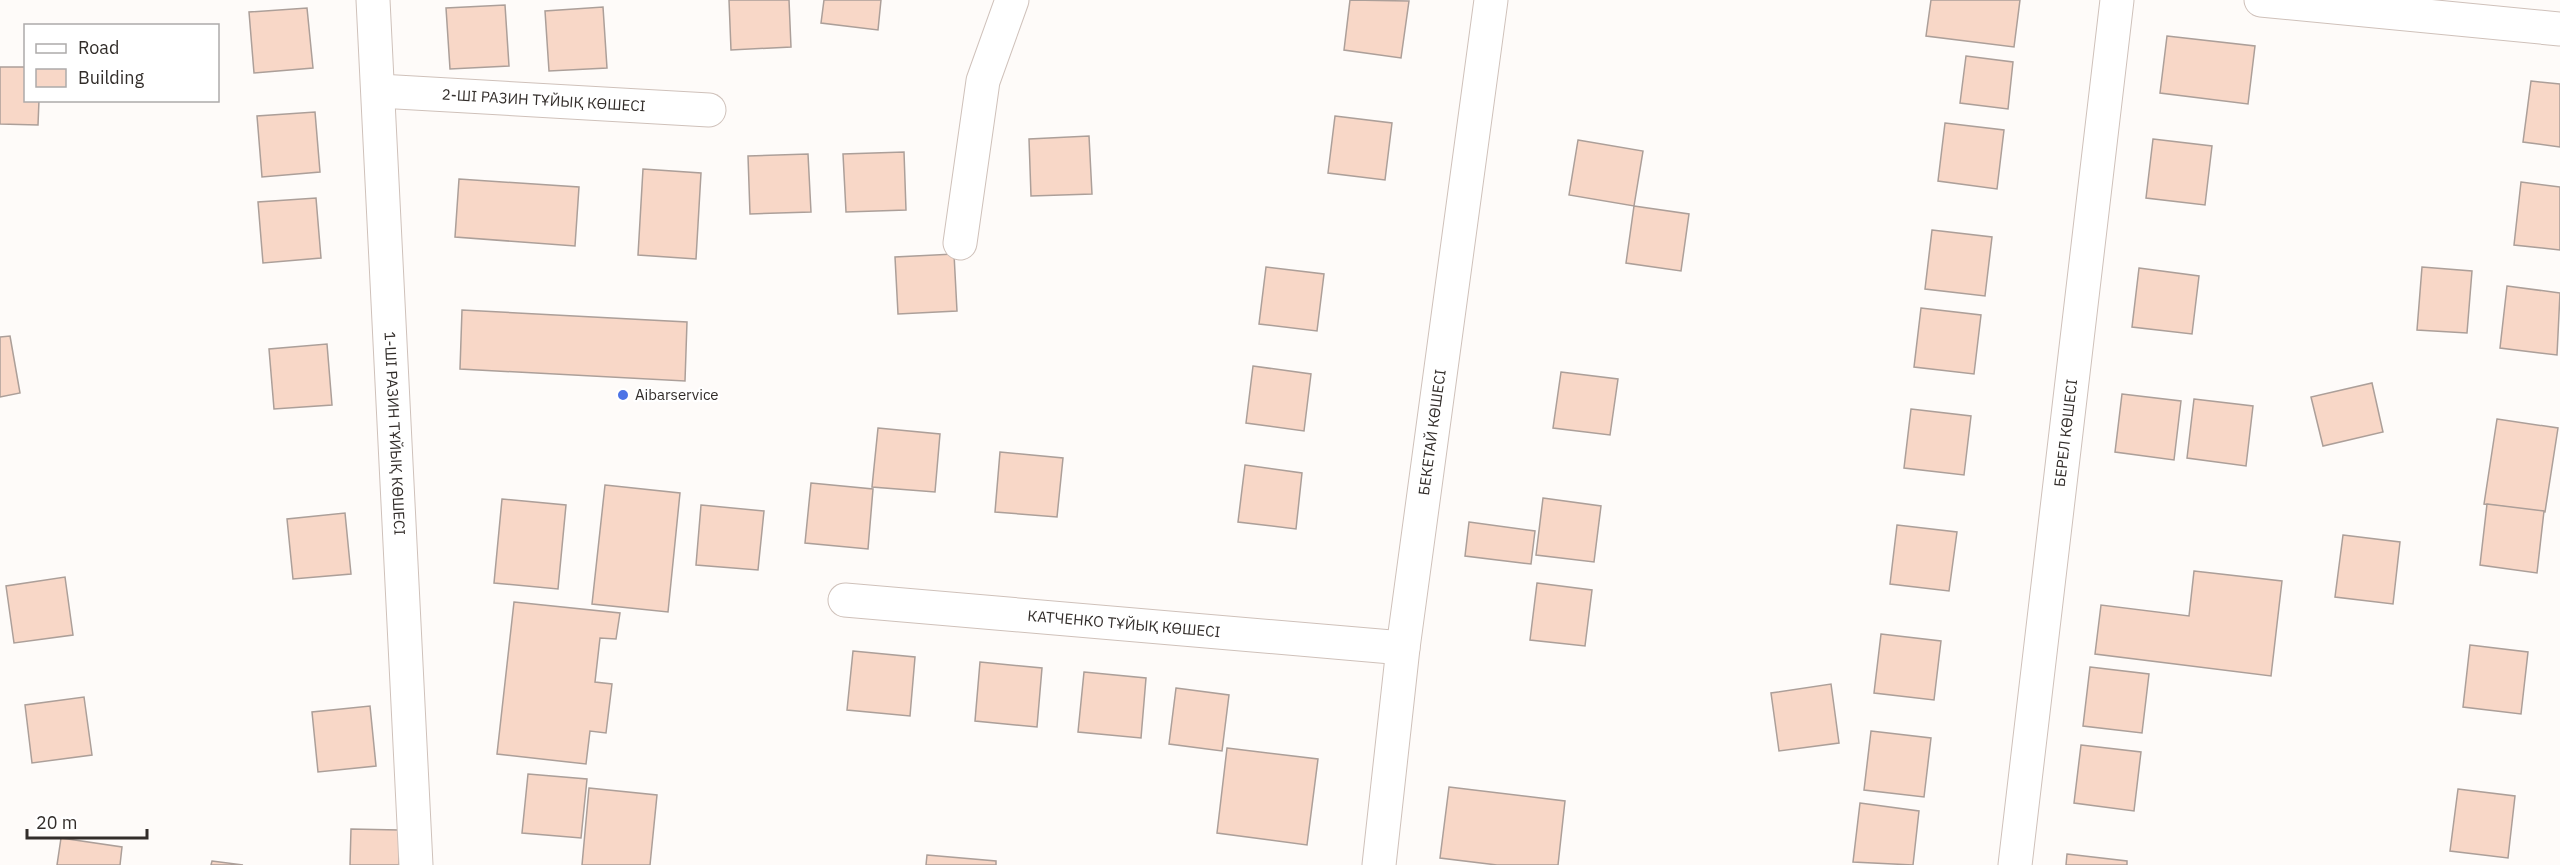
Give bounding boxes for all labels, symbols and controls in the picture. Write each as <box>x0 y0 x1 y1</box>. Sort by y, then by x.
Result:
legend <box>24 24 219 102</box>
text: Road <box>78 36 119 59</box>
text: Building <box>78 66 145 89</box>
street label: 2-ШІ РАЗИН ТҰЙЫҚ КӨШЕСІ <box>441 85 646 115</box>
street label: 1-ШІ РАЗИН ТҰЙЫҚ КӨШЕСІ <box>380 331 410 536</box>
street label: БЕКЕТАЙ КӨШЕСІ <box>1414 368 1450 496</box>
street label: БЕРЕЛ КӨШЕСІ <box>2050 378 2081 488</box>
place label: Aibarservice <box>635 385 719 404</box>
marker: Aibarservice <box>616 388 630 402</box>
street label: КАТЧЕНКО ТҰЙЫҚ КӨШЕСІ <box>1027 606 1221 641</box>
scale bar <box>27 802 147 840</box>
text: 20 m <box>36 811 78 834</box>

